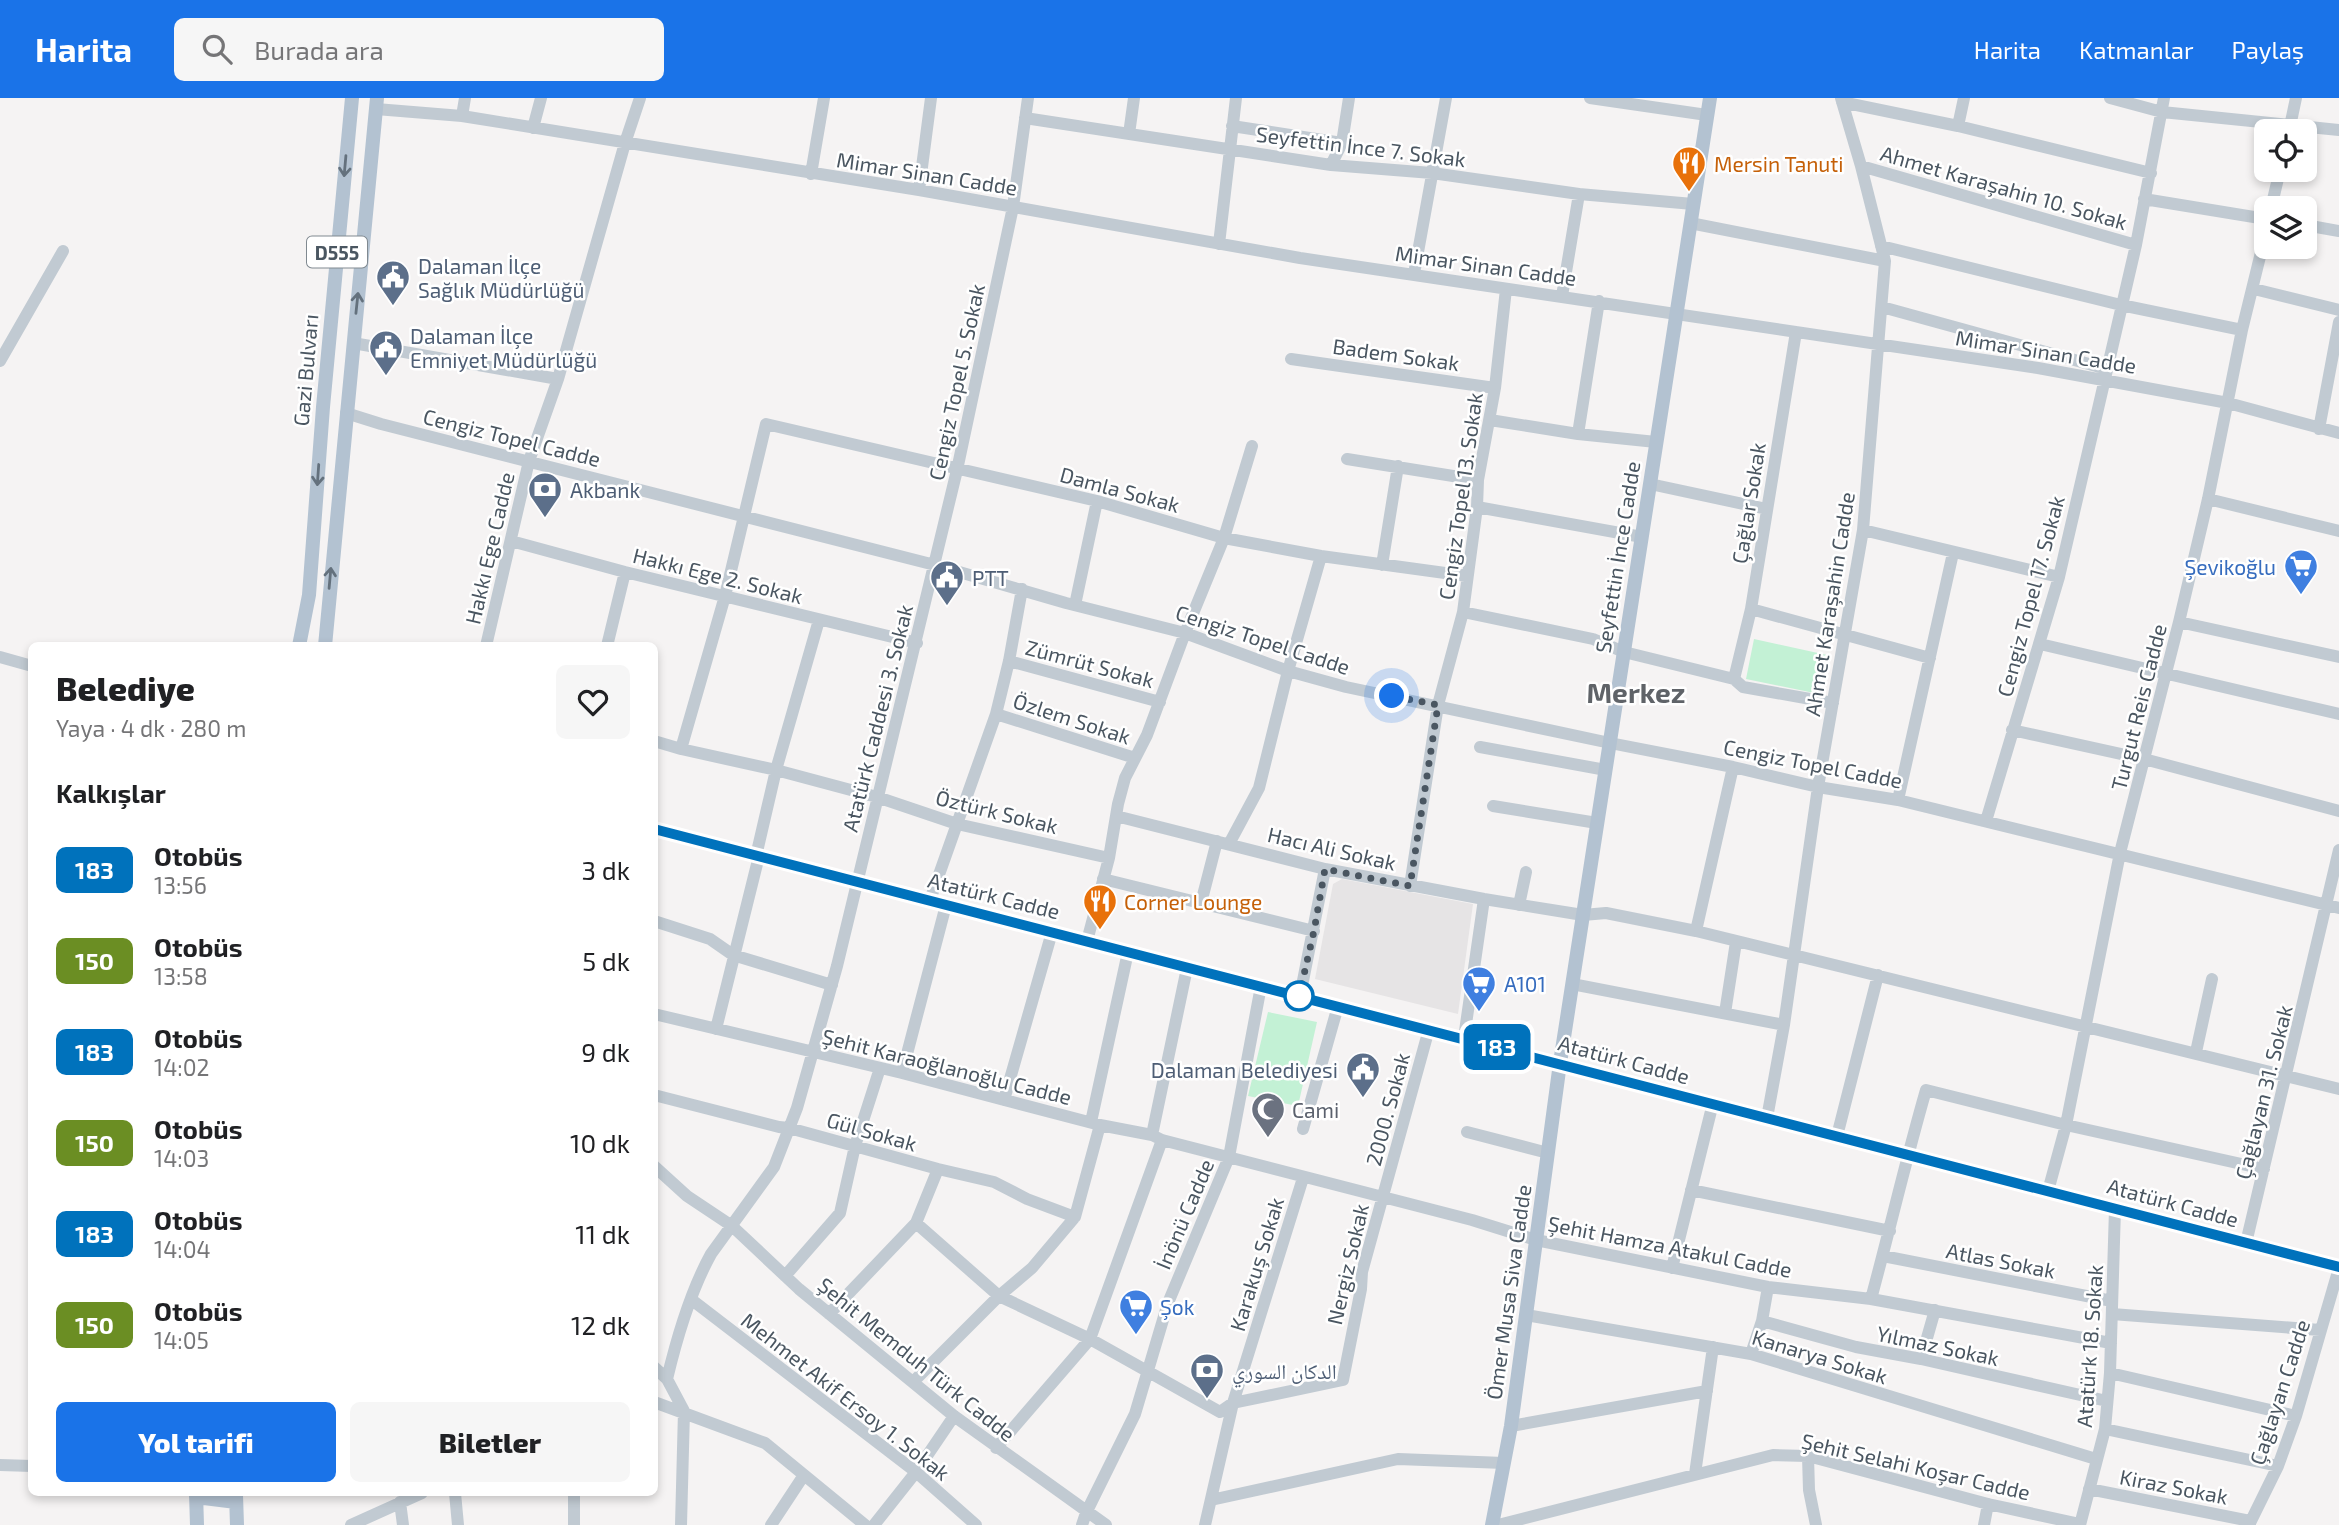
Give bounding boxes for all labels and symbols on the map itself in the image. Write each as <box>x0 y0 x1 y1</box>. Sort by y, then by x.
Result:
street label: Seyfettin İnce 7. Sokak <box>1255 121 1468 171</box>
street label: Ahmet Karaşahin 10. Sokak <box>1877 140 2130 236</box>
restaurant icon: Mersin Tanuti <box>1670 144 1708 193</box>
street label: Mimar Sinan Cadde <box>835 146 1019 200</box>
place label: Mersin Tanuti <box>1714 151 1844 176</box>
one-way arrow <box>339 154 352 177</box>
road number: D555 <box>307 236 367 268</box>
street label: Mimar Sinan Cadde <box>1394 240 1578 290</box>
place label: Dalaman İlçe Sağlık Müdürlüğü <box>418 253 584 302</box>
public building icon: Dalaman İlçe Sağlık Müdürlüğü <box>374 258 412 307</box>
street label: Cengiz Topel 5. Sokak <box>923 281 989 483</box>
one-way arrow <box>351 292 364 314</box>
street label: Gazi Bulvarı <box>288 313 322 427</box>
place label: Dalaman İlçe Emniyet Müdürlüğü <box>410 323 597 372</box>
street label: Mimar Sinan Cadde <box>1954 324 2138 378</box>
public building icon: Dalaman İlçe Emniyet Müdürlüğü <box>367 328 405 377</box>
street label: Badem Sokak <box>1331 333 1461 375</box>
street label: Cengiz Topel 13. Sokak <box>1433 390 1487 601</box>
street label: Cengiz Topel Cadde <box>421 403 603 471</box>
street label: Çağlar Sokak <box>1726 440 1772 566</box>
street label: Seyfettin İnce Cadde <box>1589 459 1645 655</box>
street label: Damla Sokak <box>1057 461 1183 517</box>
one-way arrow <box>311 463 324 485</box>
street label: Hakkı Ege Cadde <box>459 470 519 626</box>
bank icon: Akbank <box>526 470 564 519</box>
place label: Akbank <box>570 477 640 502</box>
street label: Ahmet Karaşahin Cadde <box>1799 490 1861 718</box>
street label: Cengiz Topel 17. Sokak <box>1991 492 2069 699</box>
street label: Hakkı Ege 2. Sokak <box>630 542 806 608</box>
supermarket icon: Şevikoğlu <box>2282 547 2320 596</box>
place label: Şevikoğlu <box>2184 554 2276 581</box>
public building icon: PTT <box>928 558 966 607</box>
place label: PTT <box>972 565 1009 590</box>
one-way arrow <box>324 567 337 590</box>
street label: Cengiz Topel Cadde <box>1173 599 1353 679</box>
street label: Atatürk Caddesi 3. Sokak <box>837 602 917 834</box>
street label: Turgut Reis Cadde <box>2105 621 2171 793</box>
street label: Zümrüt Sokak <box>1023 634 1157 692</box>
district label: Merkez <box>1586 675 1686 709</box>
your location <box>1374 678 1409 713</box>
street label: Özlem Sokak <box>1010 687 1134 749</box>
street label: Cengiz Topel Cadde <box>1721 733 1905 793</box>
street label: Öztürk Sokak <box>933 784 1061 838</box>
street label: Hacı Ali Sokak <box>1265 821 1399 875</box>
street label: Atatürk Cadde <box>926 867 1062 923</box>
restaurant icon: Corner Lounge <box>1081 882 1119 931</box>
place label: Corner Lounge <box>1124 889 1262 914</box>
supermarket icon: A101 <box>1460 964 1498 1013</box>
place label: A101 <box>1504 971 1546 996</box>
unlabelled marker <box>1284 981 1314 1011</box>
street label: Çağlayan 31. Sokak <box>2229 1002 2299 1182</box>
street label: Şehit Karaoğlanoğlu Cadde <box>819 1023 1074 1111</box>
line badge: 183 <box>1457 1024 1537 1070</box>
street label: Atatürk Cadde <box>1556 1029 1692 1089</box>
street label: 2000. Sokak <box>1360 1049 1414 1168</box>
public building icon: Dalaman Belediyesi <box>1344 1050 1382 1099</box>
place label: Dalaman Belediyesi <box>1151 1057 1338 1082</box>
mosque icon: Cami <box>1249 1090 1287 1139</box>
place label: Cami <box>1292 1097 1339 1122</box>
street label: Gül Sokak <box>824 1106 920 1156</box>
street label: İnönü Cadde <box>1150 1155 1218 1273</box>
street label: Atatürk Cadde <box>2105 1172 2241 1232</box>
street label: Ömer Musa Siva Cadde <box>1481 1183 1535 1401</box>
street label: Karakuş Sokak <box>1224 1194 1290 1334</box>
street label: Nergiz Sokak <box>1321 1201 1373 1327</box>
street label: Şehit Hamza Atakul Cadde <box>1546 1210 1794 1284</box>
street label: Atlas Sokak <box>1944 1237 2058 1283</box>
street label: Atatürk 18. Sokak <box>2071 1263 2107 1428</box>
street label: Şehit Memduh Türk Cadde <box>812 1272 1021 1448</box>
supermarket icon: Şok <box>1117 1287 1155 1336</box>
place label: Şok <box>1160 1294 1195 1321</box>
street label: Mehmet Akif Ersoy 1. Sokak <box>737 1307 955 1485</box>
street label: Çağlayan Cadde <box>2244 1316 2316 1468</box>
street label: Yılmaz Sokak <box>1875 1320 2002 1370</box>
street label: Kanarya Sokak <box>1749 1324 1891 1388</box>
bank icon: الدكان السوري <box>1188 1351 1226 1400</box>
place label: الدكان السوري <box>1232 1358 1337 1388</box>
street label: Şehit Selahi Koşar Cadde <box>1799 1428 2033 1506</box>
street label: Kiraz Sokak <box>2118 1463 2230 1509</box>

